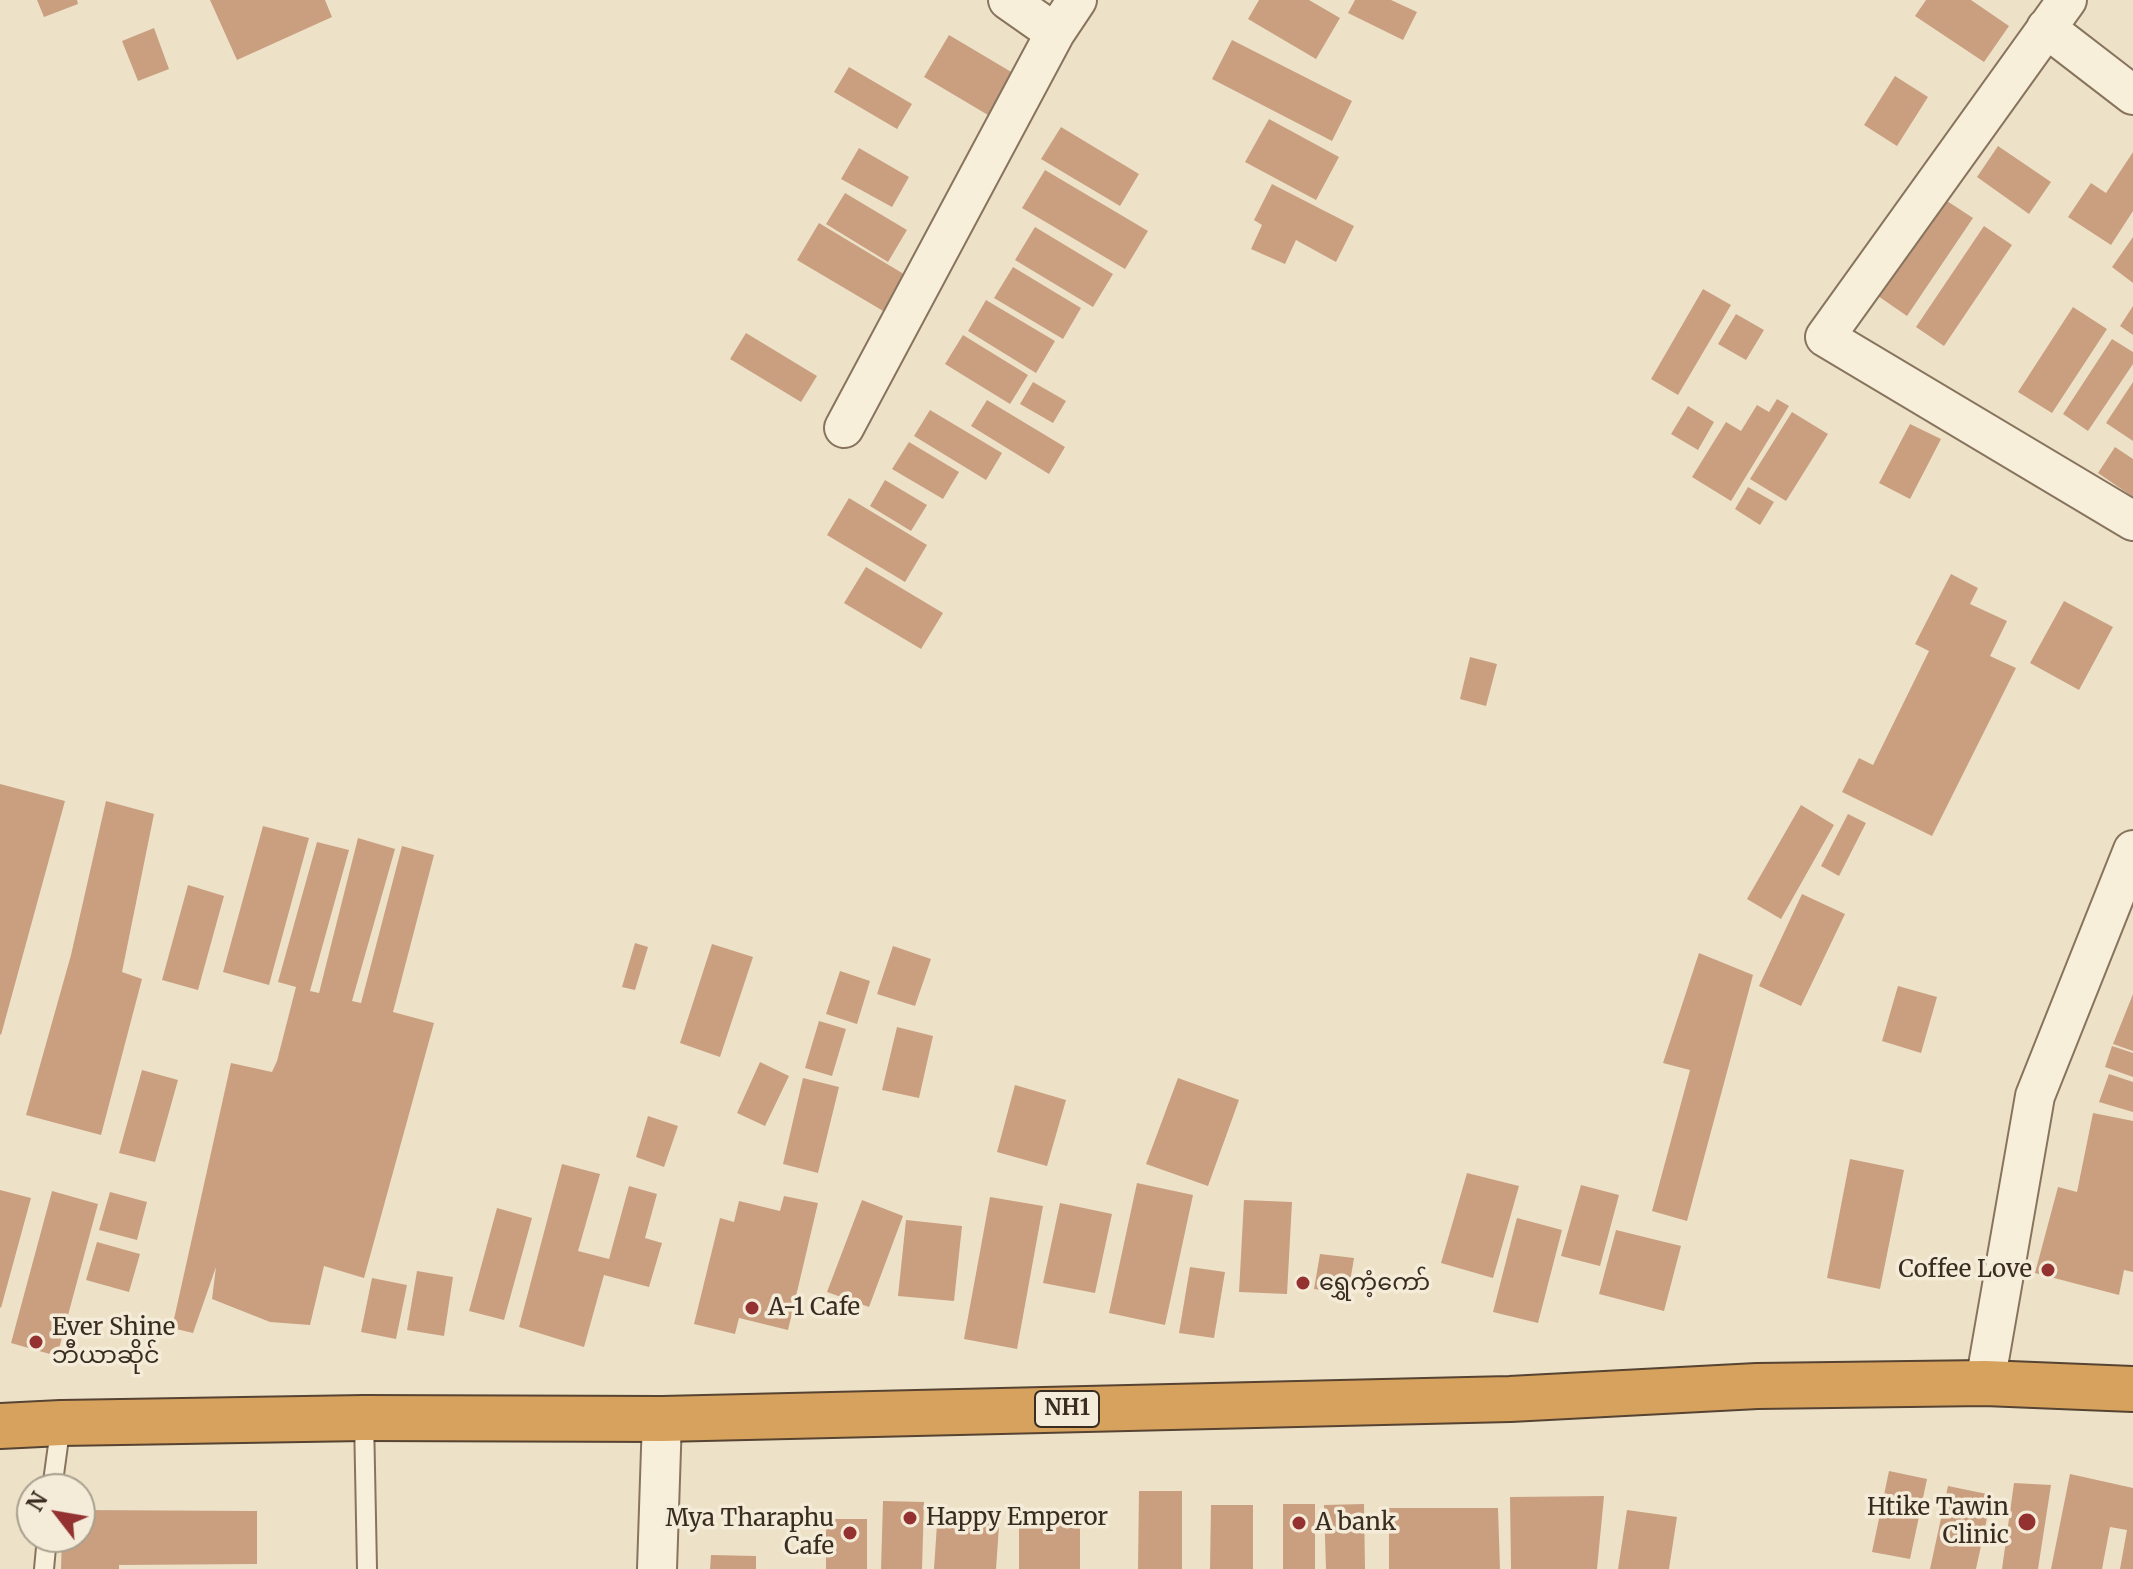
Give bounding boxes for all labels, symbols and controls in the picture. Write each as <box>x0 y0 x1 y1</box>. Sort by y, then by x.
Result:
place label: Coffee Love <box>1898 1256 2032 1284</box>
marker: Coffee Love <box>2039 1261 2057 1279</box>
place label: ရွှေကံ့ကော် <box>1319 1269 1430 1297</box>
marker: ရွှေကံ့ကော် <box>1294 1274 1312 1292</box>
place label: A-1 Cafe <box>768 1294 860 1322</box>
marker: A-1 Cafe <box>743 1299 761 1317</box>
place label: Ever Shine ဘီယာဆိုင် <box>52 1314 175 1370</box>
marker: Ever Shine ဘီယာဆိုင် <box>27 1333 45 1351</box>
road number: NH1 <box>1035 1391 1099 1427</box>
north arrow <box>16 1473 96 1553</box>
text: N <box>21 1487 54 1516</box>
place label: Htike Tawin Clinic <box>1867 1494 2009 1550</box>
place label: Happy Emperor <box>926 1504 1108 1532</box>
place label: Mya Tharaphu Cafe <box>665 1505 834 1561</box>
marker: Happy Emperor <box>901 1509 919 1527</box>
place label: A bank <box>1315 1509 1396 1537</box>
marker: Htike Tawin Clinic <box>2016 1511 2038 1533</box>
marker: A bank <box>1290 1514 1308 1532</box>
marker: Mya Tharaphu Cafe <box>841 1524 859 1542</box>

